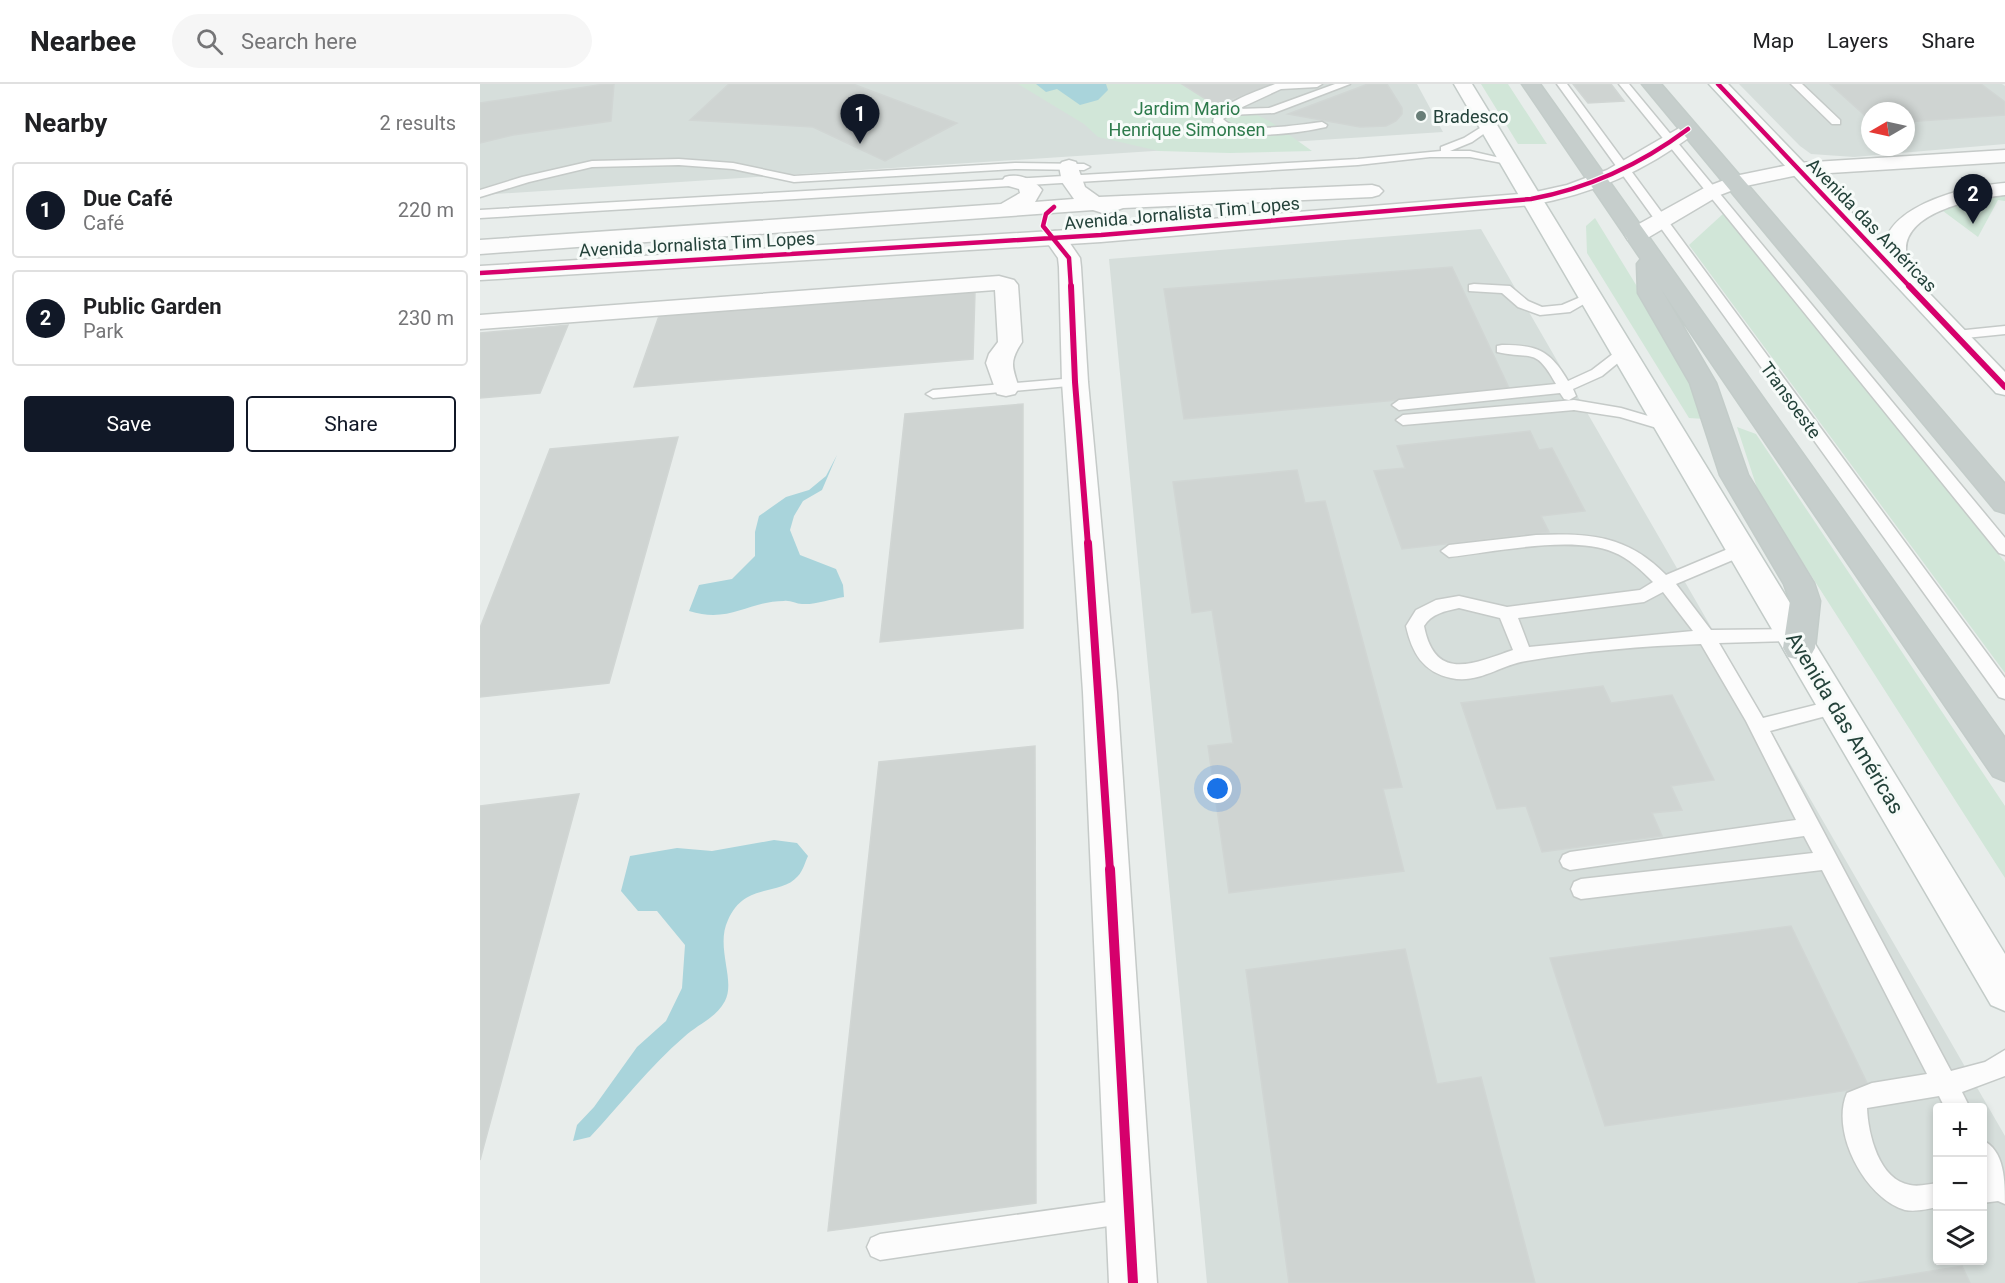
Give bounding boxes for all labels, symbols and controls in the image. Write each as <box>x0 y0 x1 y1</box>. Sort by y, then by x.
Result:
search box <box>172 14 592 68</box>
text: Nearbee <box>30 25 136 58</box>
icon: search <box>193 25 226 58</box>
text: Search here <box>241 29 357 54</box>
text: Map <box>1752 29 1794 53</box>
text: Layers <box>1827 29 1888 53</box>
text: Share <box>1921 29 1975 53</box>
pin: 1 <box>840 94 880 144</box>
park label: Jardim Mario Henrique Simonsen <box>1109 98 1265 140</box>
north arrow <box>1861 102 1915 156</box>
place label: Bradesco <box>1433 106 1508 127</box>
text: Nearby <box>24 108 107 138</box>
marker: Bradesco <box>1414 109 1428 123</box>
text: 2 results <box>380 111 456 135</box>
street label: Avenida das Américas <box>1803 154 1941 296</box>
pin: 2 <box>1954 174 1992 224</box>
text: Due Café <box>83 186 173 211</box>
street label: Avenida Jornalista Tim Lopes <box>1063 192 1301 234</box>
text: 1 <box>40 198 51 222</box>
text: 220 m <box>398 198 454 222</box>
text: Café <box>83 211 124 235</box>
street label: Avenida Jornalista Tim Lopes <box>578 227 816 261</box>
text: Public Garden <box>83 294 222 319</box>
text: 2 <box>40 306 51 330</box>
text: 230 m <box>398 306 454 330</box>
text: Park <box>83 319 123 343</box>
street label: Transoeste <box>1756 358 1826 442</box>
button: Save <box>24 396 234 452</box>
button: Share <box>246 396 456 452</box>
street label: Avenida das Américas <box>1781 628 1909 818</box>
your location <box>1203 774 1232 803</box>
map controls <box>1933 1103 1987 1265</box>
button: + <box>1933 1103 1987 1157</box>
button: − <box>1933 1157 1987 1211</box>
button: layers <box>1933 1211 1987 1265</box>

